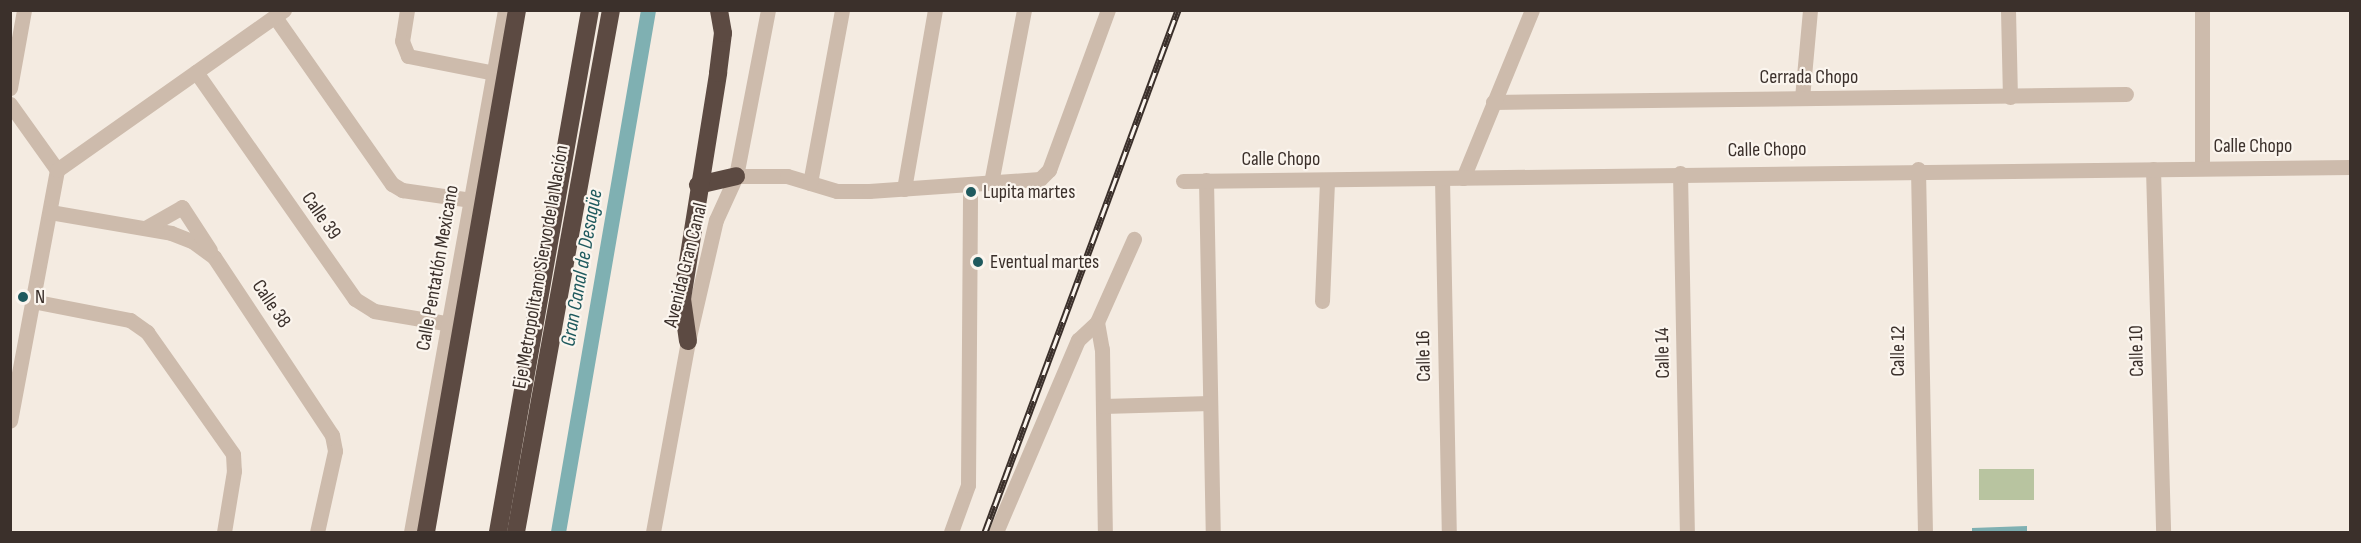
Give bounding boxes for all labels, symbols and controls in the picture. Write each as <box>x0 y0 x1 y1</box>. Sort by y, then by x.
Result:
street label: Cerrada Chopo <box>1760 65 1858 89</box>
street label: Calle Chopo <box>2214 134 2292 158</box>
street label: Calle Chopo <box>1727 137 1807 163</box>
street label: Eje Metropolitano Siervo de la Nación <box>508 143 574 391</box>
street label: Calle Chopo <box>1242 147 1320 171</box>
place label: Lupita martes <box>983 180 1075 204</box>
street label: Calle Pentatlón Mexicano <box>412 183 464 353</box>
marker: Lupita martes <box>964 185 978 199</box>
street label: Calle 39 <box>296 187 346 245</box>
water label: Gran Canal de Desagüe <box>556 188 608 348</box>
street label: Avenida Gran Canal <box>659 200 713 330</box>
place label: Eventual martes <box>990 250 1099 274</box>
marker: Eventual martes <box>971 255 985 269</box>
street label: Calle 38 <box>246 275 296 333</box>
place label: N <box>35 285 45 309</box>
marker: N <box>16 290 30 304</box>
street label: Calle 12 <box>1886 325 1910 377</box>
street label: Calle 10 <box>2125 325 2149 377</box>
street label: Calle 14 <box>1651 327 1675 379</box>
street label: Calle 16 <box>1412 330 1436 382</box>

